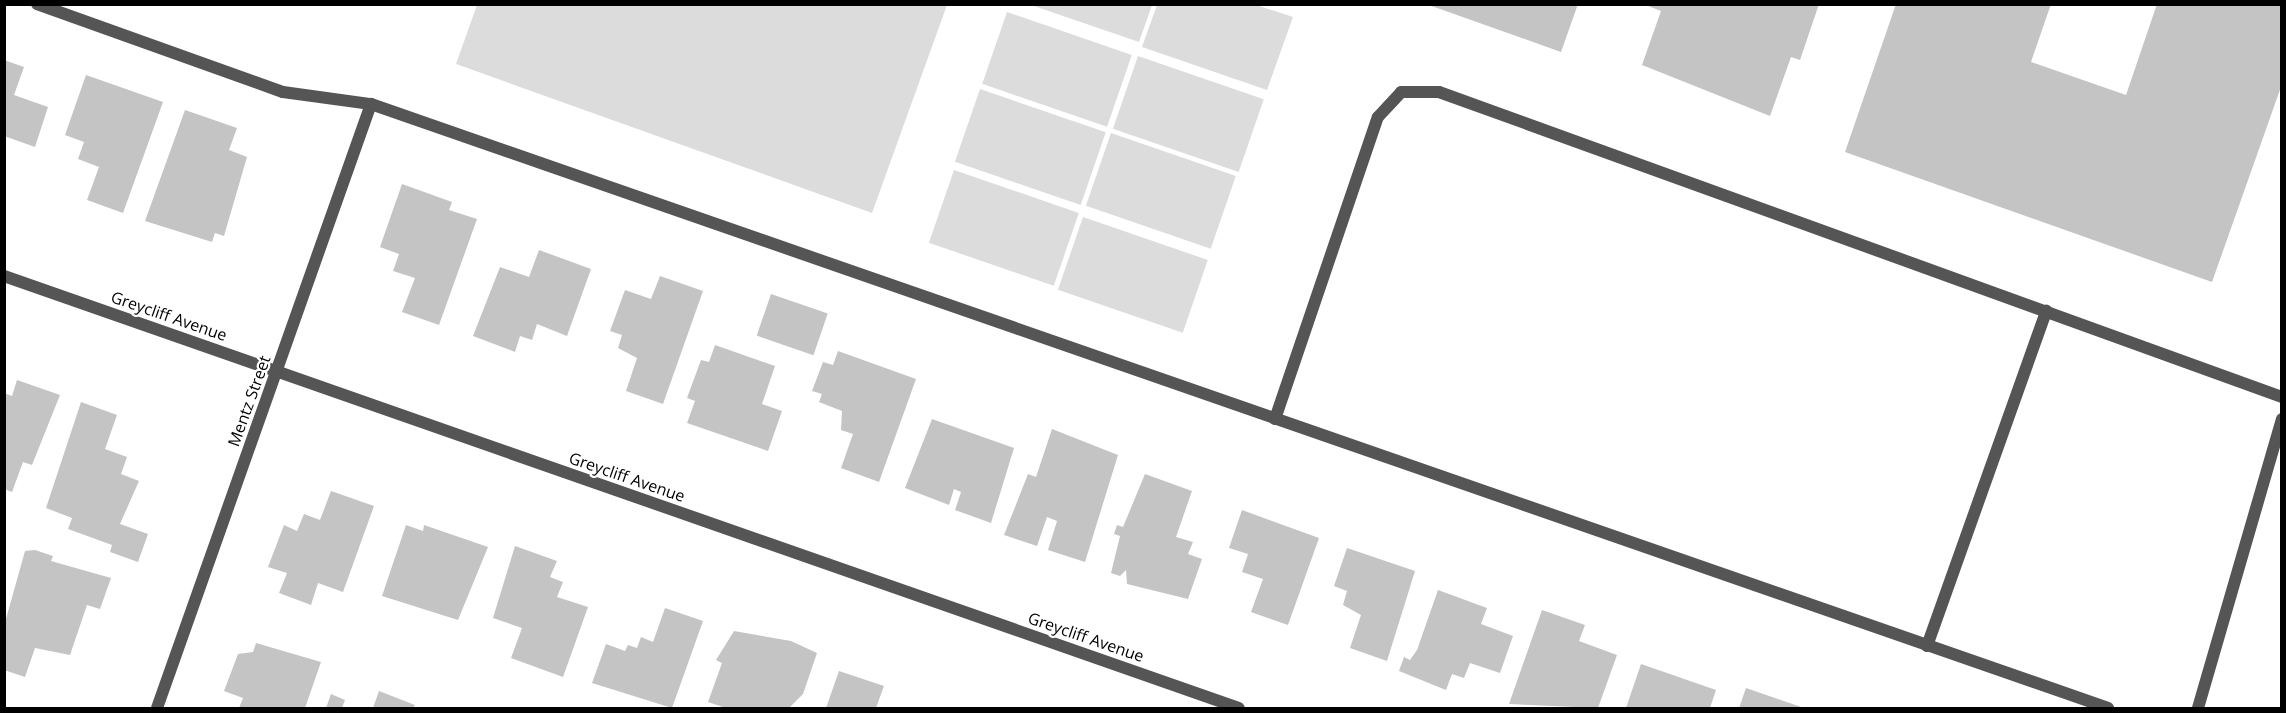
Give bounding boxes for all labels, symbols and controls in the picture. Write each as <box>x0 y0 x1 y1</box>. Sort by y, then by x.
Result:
street label: Greycliff Avenue <box>108 287 230 345</box>
street label: Mentz Street <box>224 353 274 449</box>
street label: Greycliff Avenue <box>566 448 688 506</box>
street label: Greycliff Avenue <box>1025 608 1147 666</box>

